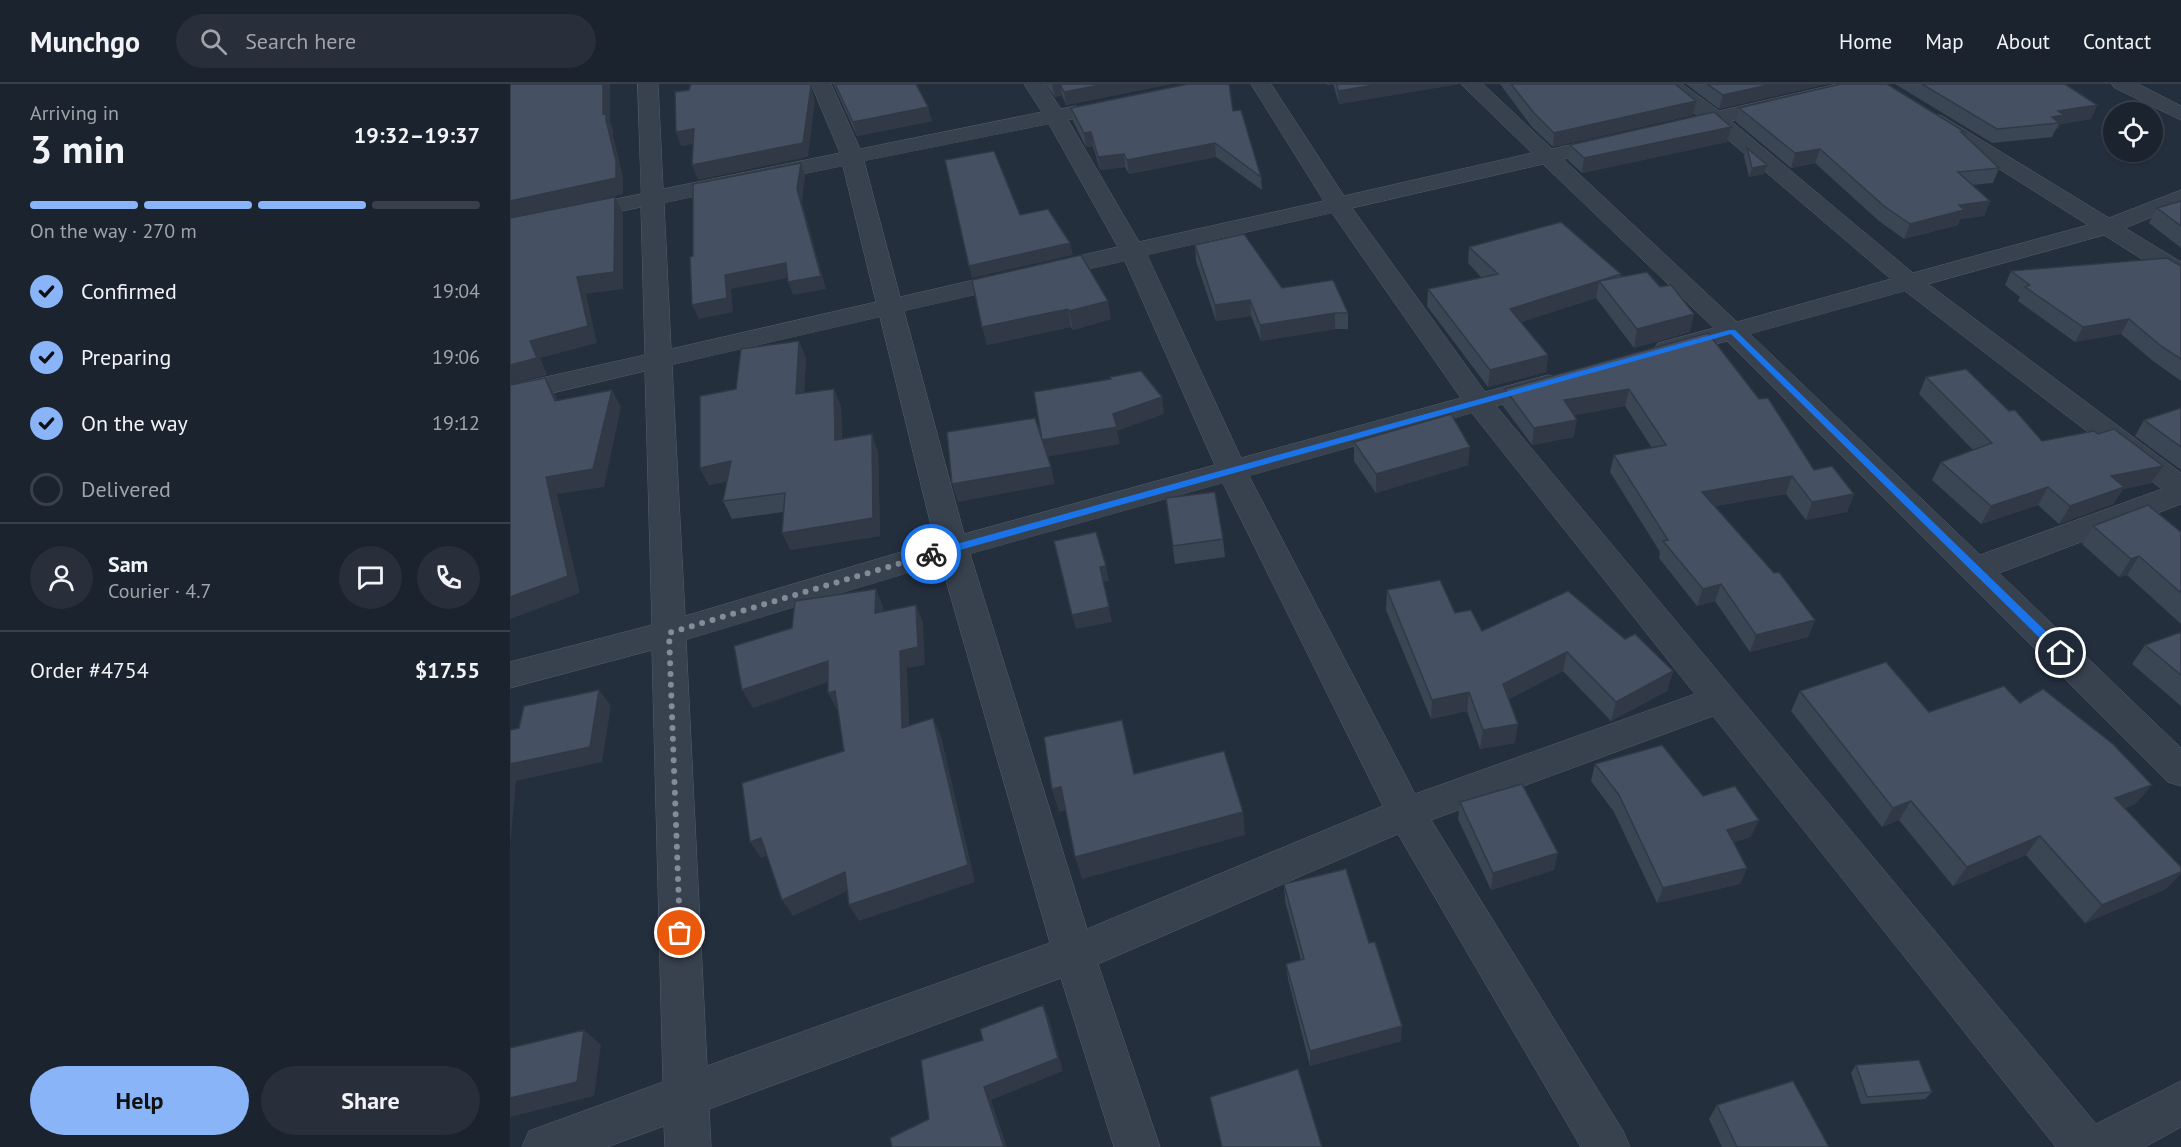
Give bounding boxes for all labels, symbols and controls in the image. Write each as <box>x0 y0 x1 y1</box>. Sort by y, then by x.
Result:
search box <box>176 14 596 68</box>
text: Munchgo <box>30 23 140 60</box>
icon: search <box>197 25 230 58</box>
text: Search here <box>245 27 356 55</box>
text: Home <box>1839 28 1892 55</box>
text: Map <box>1925 28 1964 55</box>
text: About <box>1997 28 2050 55</box>
text: Contact <box>2083 28 2151 55</box>
text: Arriving in <box>30 100 119 126</box>
map controls <box>2103 102 2163 162</box>
button: locate <box>2103 102 2163 162</box>
text: 19:32–19:37 <box>354 121 480 149</box>
text: 3 min <box>30 123 125 174</box>
text: On the way · 270 m <box>30 218 197 244</box>
icon: check <box>30 275 63 308</box>
text: Confirmed <box>81 277 177 305</box>
text: 19:04 <box>432 278 480 304</box>
icon: check <box>30 341 63 374</box>
text: Preparing <box>81 343 171 371</box>
text: 19:06 <box>432 344 480 370</box>
icon: check <box>30 407 63 440</box>
text: On the way <box>81 409 188 437</box>
text: 19:12 <box>432 410 480 436</box>
text: Delivered <box>81 475 171 503</box>
courier <box>901 524 961 584</box>
icon: bike <box>915 538 948 571</box>
button: person <box>30 546 93 609</box>
button: chat <box>339 546 402 609</box>
button: phone <box>417 546 480 609</box>
text: Sam <box>108 550 148 578</box>
text: Courier · 4.7 <box>108 578 211 604</box>
pin <box>2035 627 2086 678</box>
icon: home <box>2044 636 2077 669</box>
text: Order #4754 <box>30 656 149 684</box>
text: $17.55 <box>415 656 480 684</box>
pin <box>654 907 705 958</box>
icon: bag <box>663 916 696 949</box>
button: Help <box>30 1066 249 1135</box>
button: Share <box>261 1066 480 1135</box>

